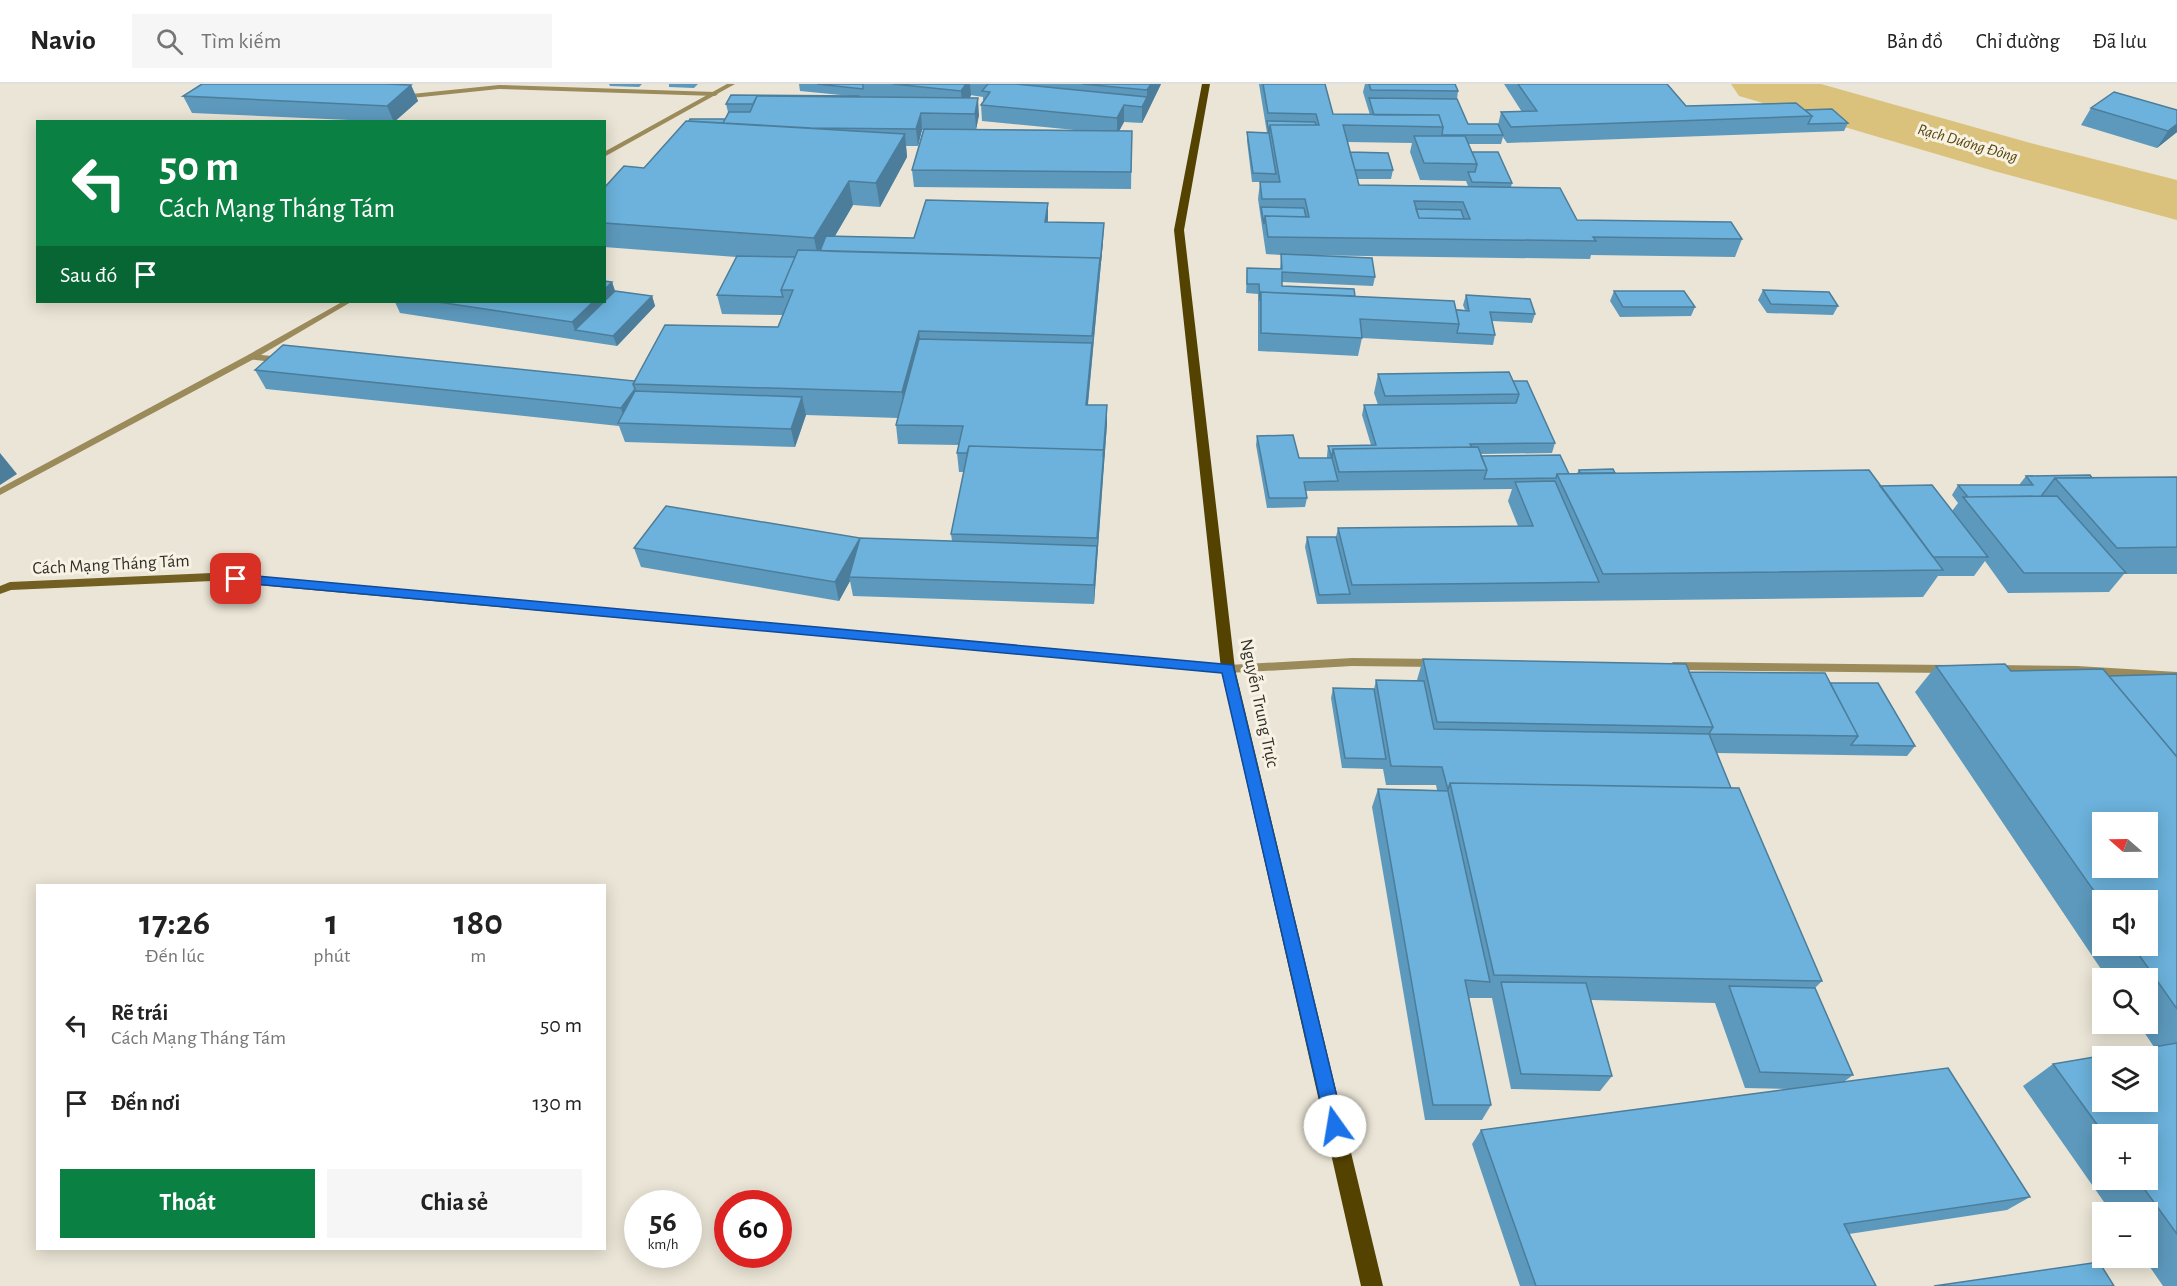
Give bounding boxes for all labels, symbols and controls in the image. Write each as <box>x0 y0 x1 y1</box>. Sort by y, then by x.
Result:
search box <box>132 14 552 68</box>
icon: search <box>153 25 186 58</box>
text: Navio <box>30 27 96 55</box>
text: Tìm kiếm <box>201 30 281 52</box>
text: Bản đồ <box>1886 31 1943 52</box>
text: Chỉ đường <box>1976 31 2060 52</box>
text: Đã lưu <box>2093 31 2147 52</box>
water label: Rạch Dương Đông <box>1916 121 2020 165</box>
icon: left <box>60 144 138 222</box>
text: 50 m <box>159 146 239 188</box>
text: Cách Mạng Tháng Tám <box>159 195 395 222</box>
icon: arrive <box>129 258 162 291</box>
text: Sau đó <box>60 264 117 286</box>
street label: Cách Mạng Tháng Tám <box>32 552 190 578</box>
pin <box>210 553 261 604</box>
icon: arrive <box>219 562 252 595</box>
street label: Nguyễn Trung Trực <box>1237 637 1283 769</box>
north arrow <box>2092 812 2158 878</box>
map controls <box>2092 812 2158 1268</box>
button: sound <box>2092 890 2158 956</box>
text: 17:26 <box>139 905 210 941</box>
text: 1 <box>325 905 338 941</box>
text: 180 <box>453 905 503 941</box>
text: Đến lúc <box>145 946 204 966</box>
text: phút <box>313 946 350 966</box>
text: m <box>470 946 486 966</box>
button: search <box>2092 968 2158 1034</box>
text: Rẽ trái <box>111 1002 168 1024</box>
icon: left <box>60 1009 93 1042</box>
text: 50 m <box>540 1014 582 1036</box>
text: Cách Mạng Tháng Tám <box>111 1028 286 1048</box>
button: layers <box>2092 1046 2158 1112</box>
icon: arrive <box>60 1087 93 1120</box>
text: Đến nơi <box>111 1092 180 1114</box>
text: 130 m <box>533 1092 582 1114</box>
position arrow <box>1303 1094 1367 1158</box>
button: + <box>2092 1124 2158 1190</box>
button: Thoát <box>60 1169 315 1238</box>
button: Chia sẻ <box>327 1169 582 1238</box>
speed limit sign: 60 <box>714 1190 792 1268</box>
button: − <box>2092 1202 2158 1268</box>
text: 56 <box>649 1207 677 1237</box>
text: km/h <box>648 1237 678 1252</box>

